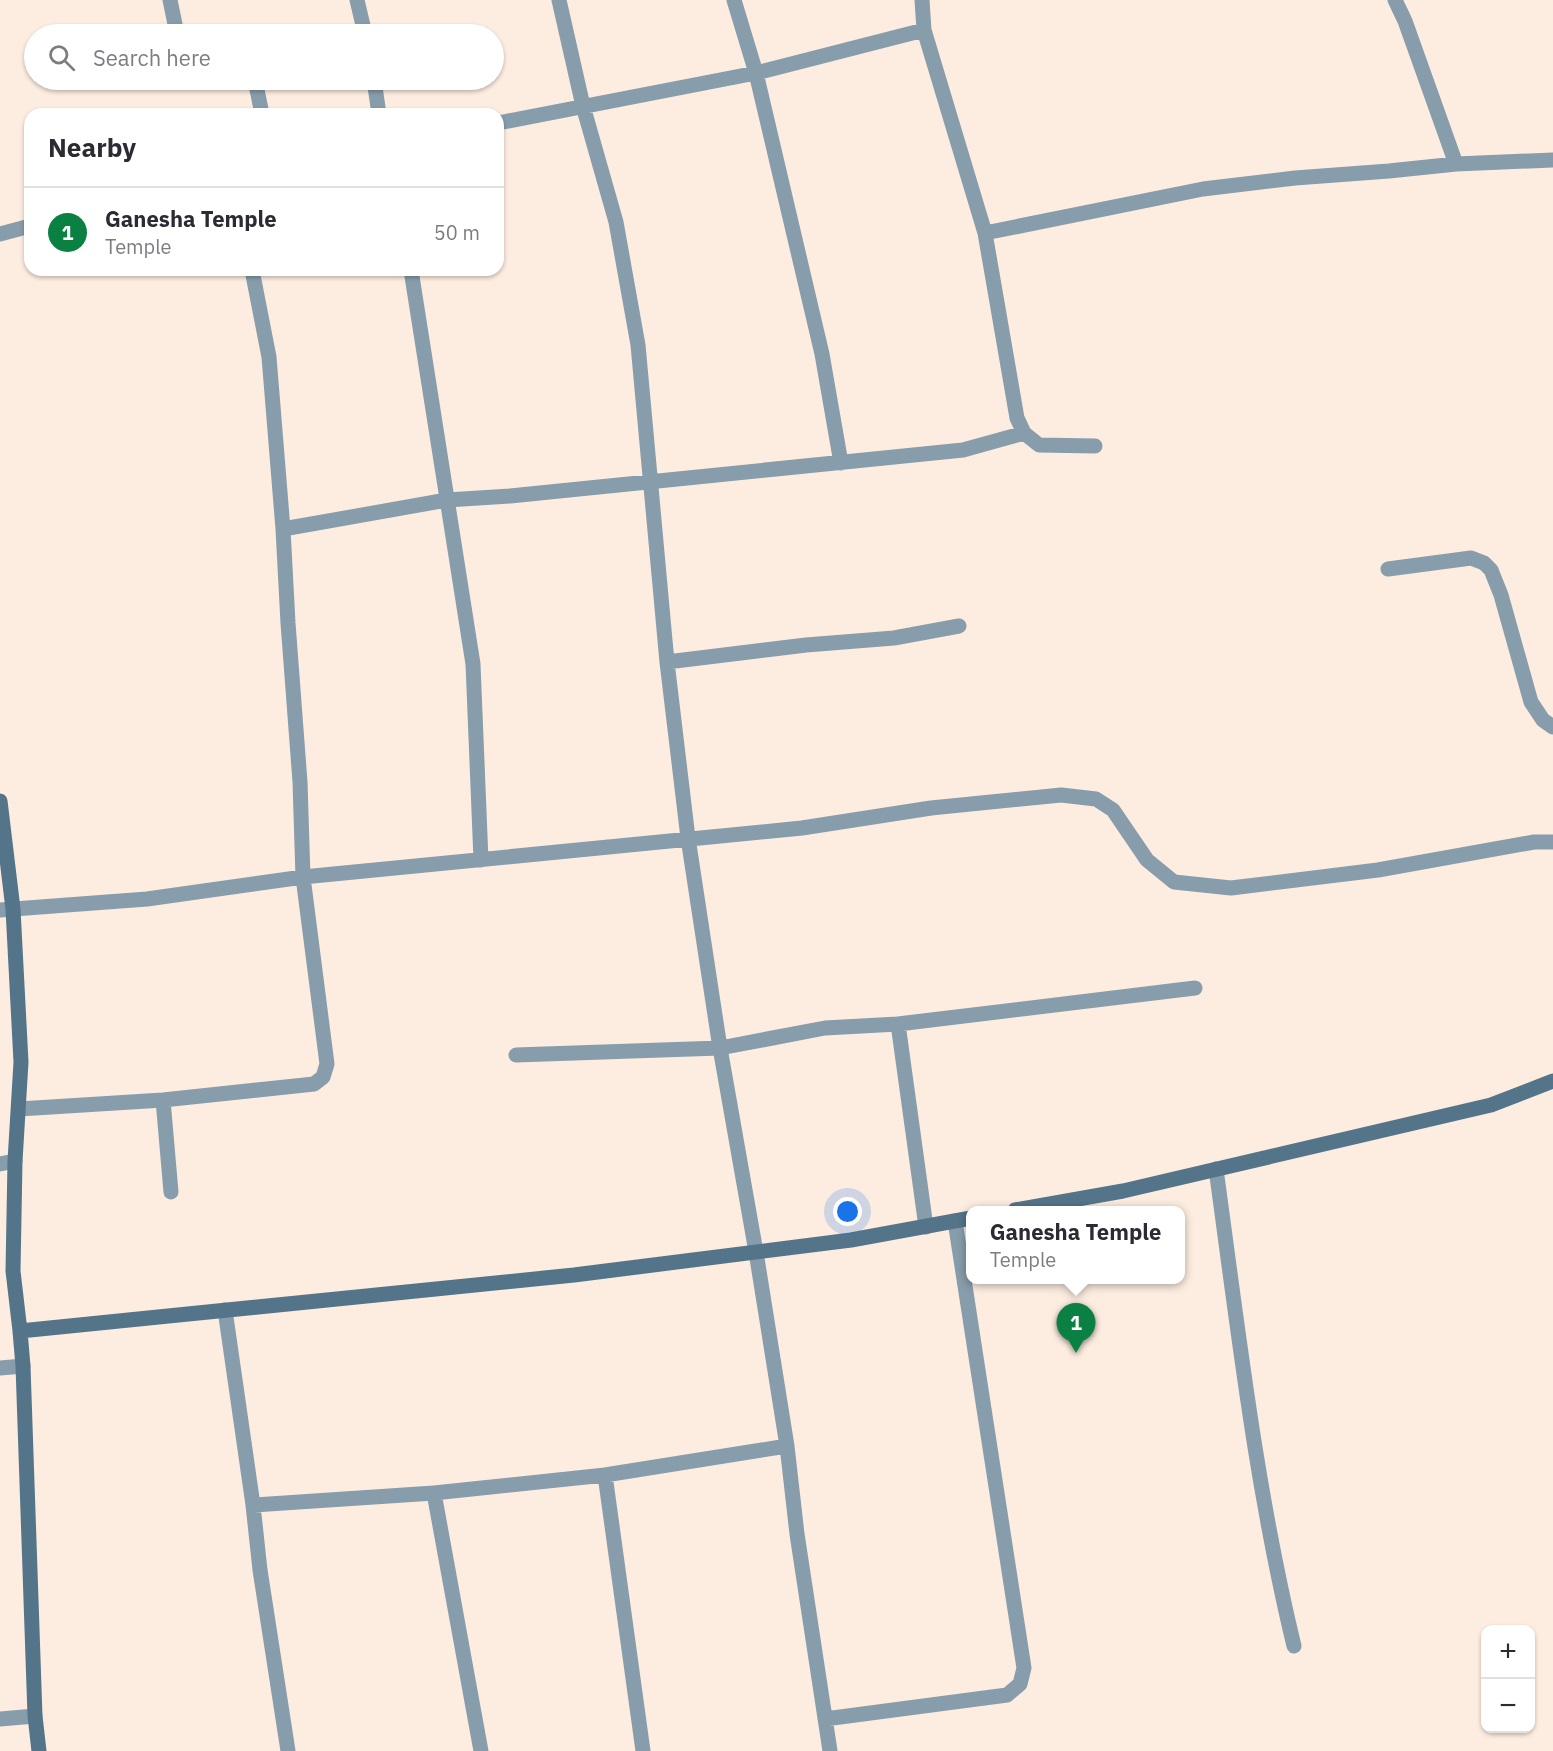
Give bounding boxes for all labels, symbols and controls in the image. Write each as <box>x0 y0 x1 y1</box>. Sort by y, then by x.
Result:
search box <box>24 24 504 90</box>
icon: search <box>45 41 78 74</box>
text: Search here <box>93 43 211 72</box>
text: Nearby <box>48 130 136 164</box>
text: Ganesha Temple <box>105 204 277 233</box>
text: 1 <box>62 219 74 246</box>
text: 50 m <box>434 219 480 246</box>
text: Temple <box>105 233 172 260</box>
your location <box>833 1197 862 1226</box>
popup <box>966 1206 1185 1284</box>
text: Ganesha Temple <box>990 1217 1161 1246</box>
text: Temple <box>990 1246 1056 1273</box>
pin: 1 <box>1056 1304 1096 1353</box>
map controls <box>1481 1625 1535 1733</box>
button: + <box>1481 1625 1535 1679</box>
button: − <box>1481 1679 1535 1733</box>

